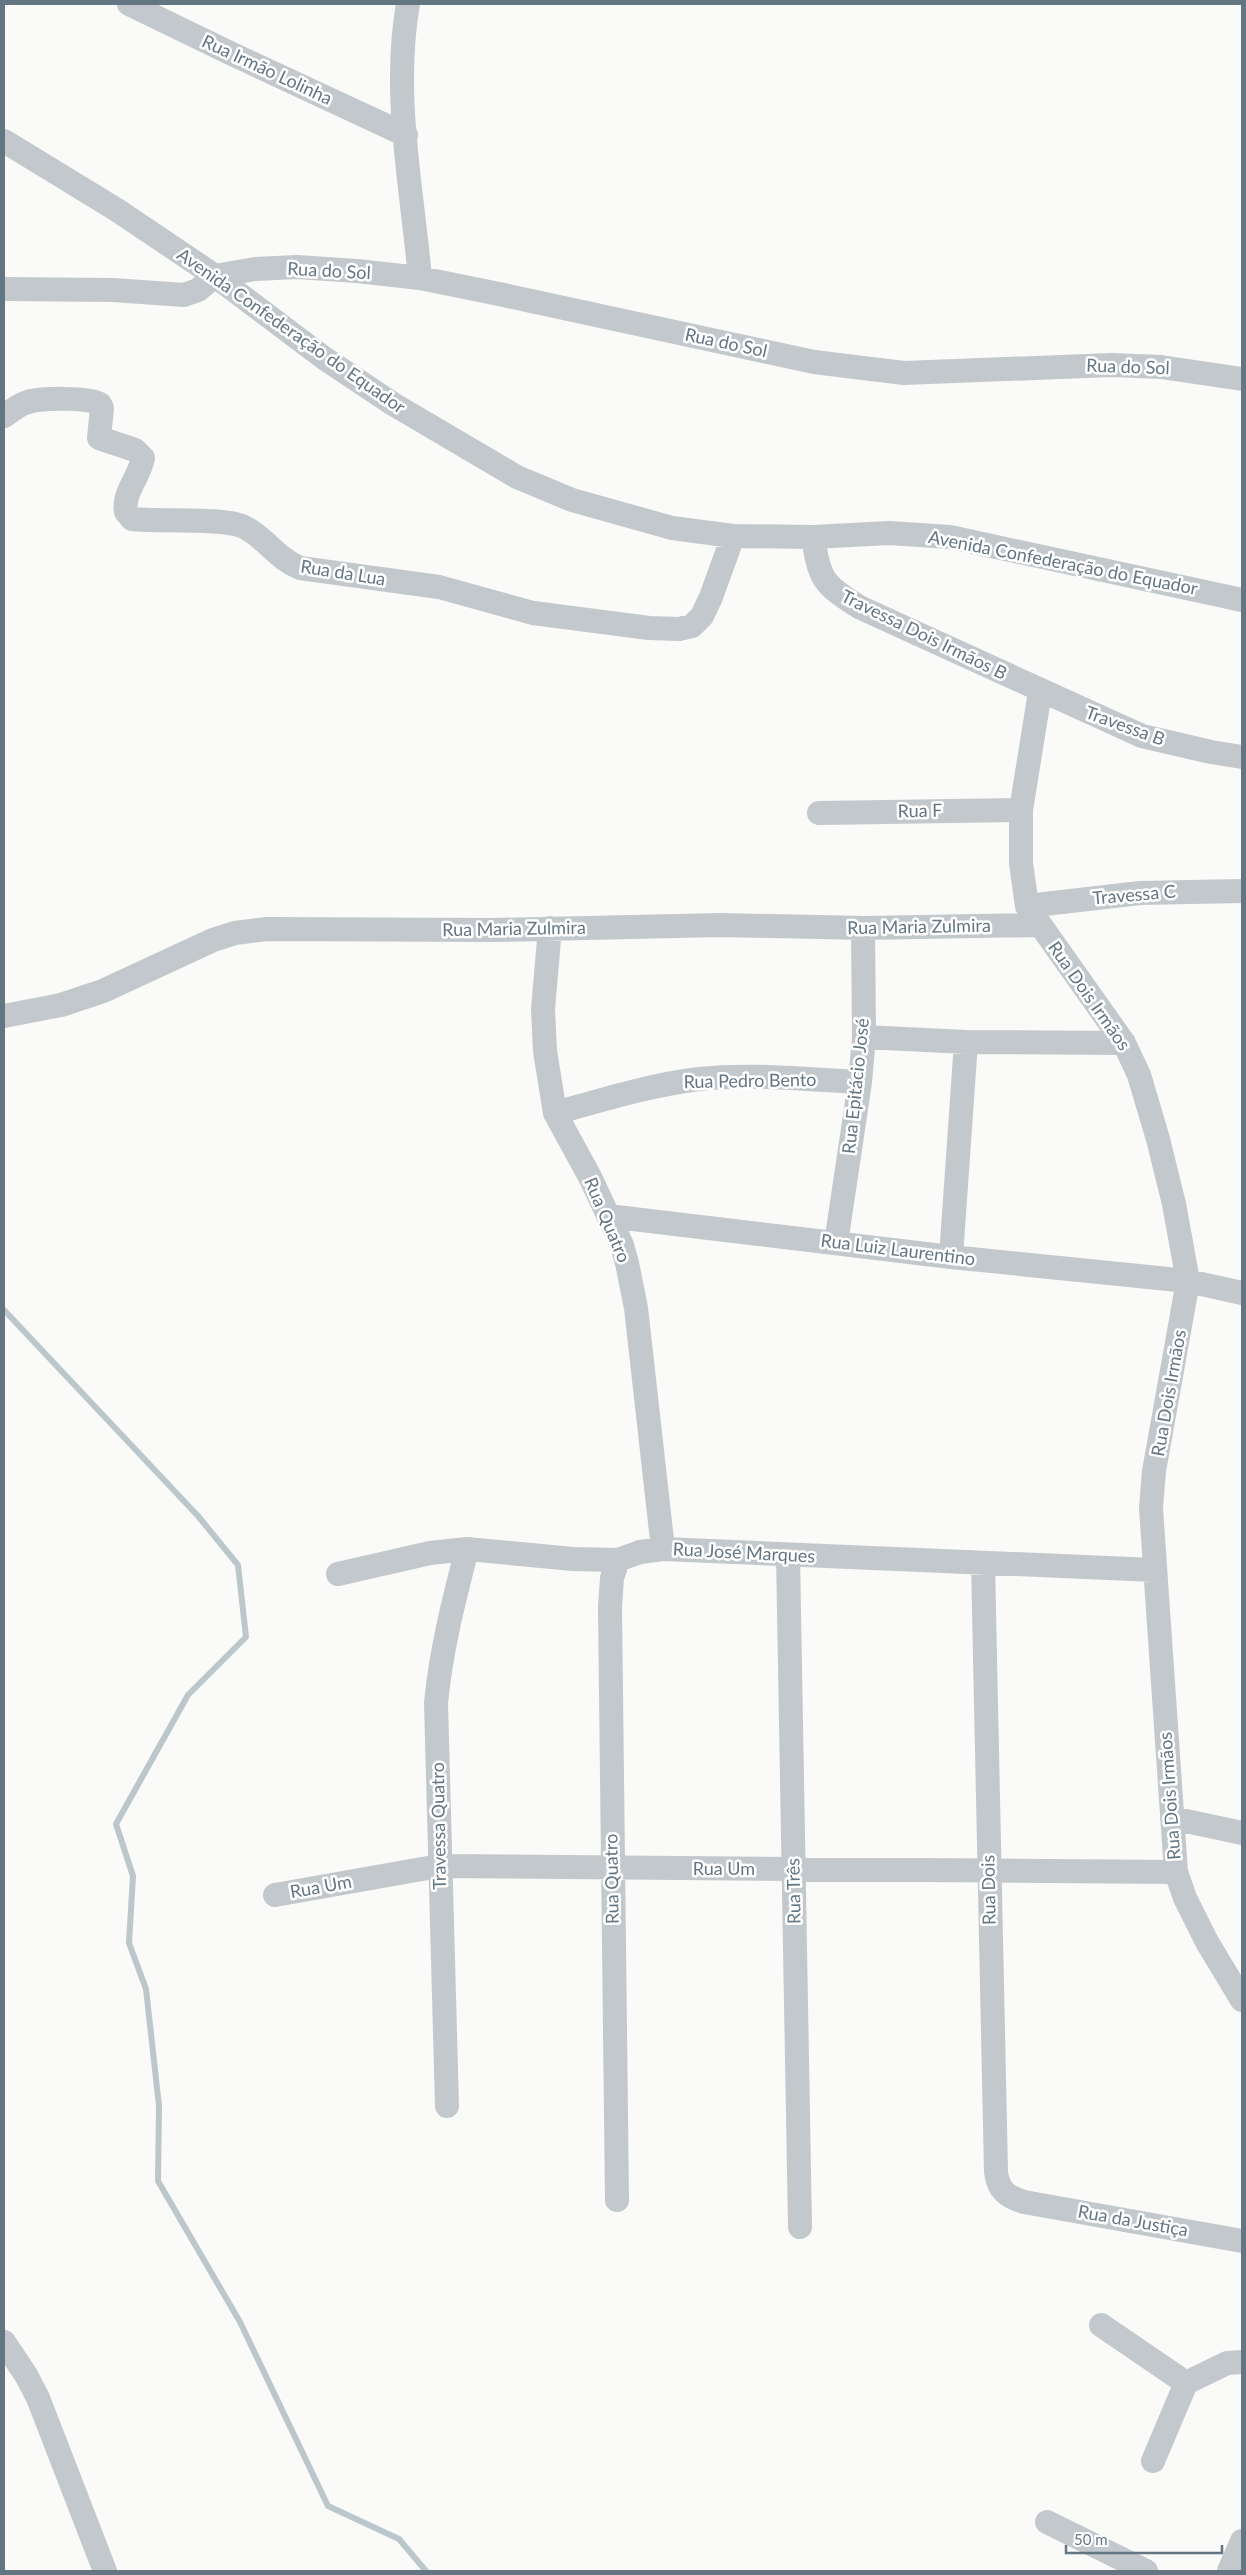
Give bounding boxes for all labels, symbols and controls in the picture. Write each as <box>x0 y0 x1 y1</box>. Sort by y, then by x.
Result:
street label: Rua Irmão Lolinha <box>199 29 336 109</box>
street label: Avenida Confederação do Equador <box>173 243 410 418</box>
street label: Rua do Sol <box>287 257 371 283</box>
street label: Rua do Sol <box>683 323 769 361</box>
street label: Rua do Sol <box>1086 354 1170 378</box>
street label: Avenida Confederação do Equador <box>927 525 1200 599</box>
street label: Rua da Lua <box>299 554 387 590</box>
street label: Travessa Dois Irmãos B <box>838 584 1011 684</box>
street label: Travessa B <box>1083 701 1168 750</box>
street label: Rua F <box>897 799 943 821</box>
street label: Travessa C <box>1091 879 1176 909</box>
street label: Rua Maria Zulmira <box>847 914 991 938</box>
street label: Rua Maria Zulmira <box>442 916 586 940</box>
street label: Rua Dois Irmãos <box>1044 937 1136 1054</box>
street label: Rua Epitácio José <box>837 1017 873 1155</box>
street label: Rua Pedro Bento <box>683 1068 817 1092</box>
street label: Rua Quatro <box>580 1174 636 1266</box>
street label: Rua Luiz Laurentino <box>820 1229 977 1269</box>
street label: Rua Dois Irmãos <box>1146 1328 1190 1458</box>
street label: Rua José Marques <box>672 1537 816 1567</box>
street label: Rua Dois Irmãos <box>1154 1731 1184 1861</box>
street label: Travessa Quatro <box>426 1762 450 1890</box>
street label: Rua Quatro <box>599 1834 623 1924</box>
street label: Rua Dois <box>976 1854 1000 1925</box>
street label: Rua Um <box>693 1857 755 1879</box>
street label: Rua Três <box>781 1858 805 1924</box>
street label: Rua Um <box>288 1870 353 1902</box>
street label: Rua da Justiça <box>1076 2200 1190 2241</box>
scale bar <box>1066 2522 1222 2554</box>
text: 50 m <box>1074 2530 1108 2548</box>

